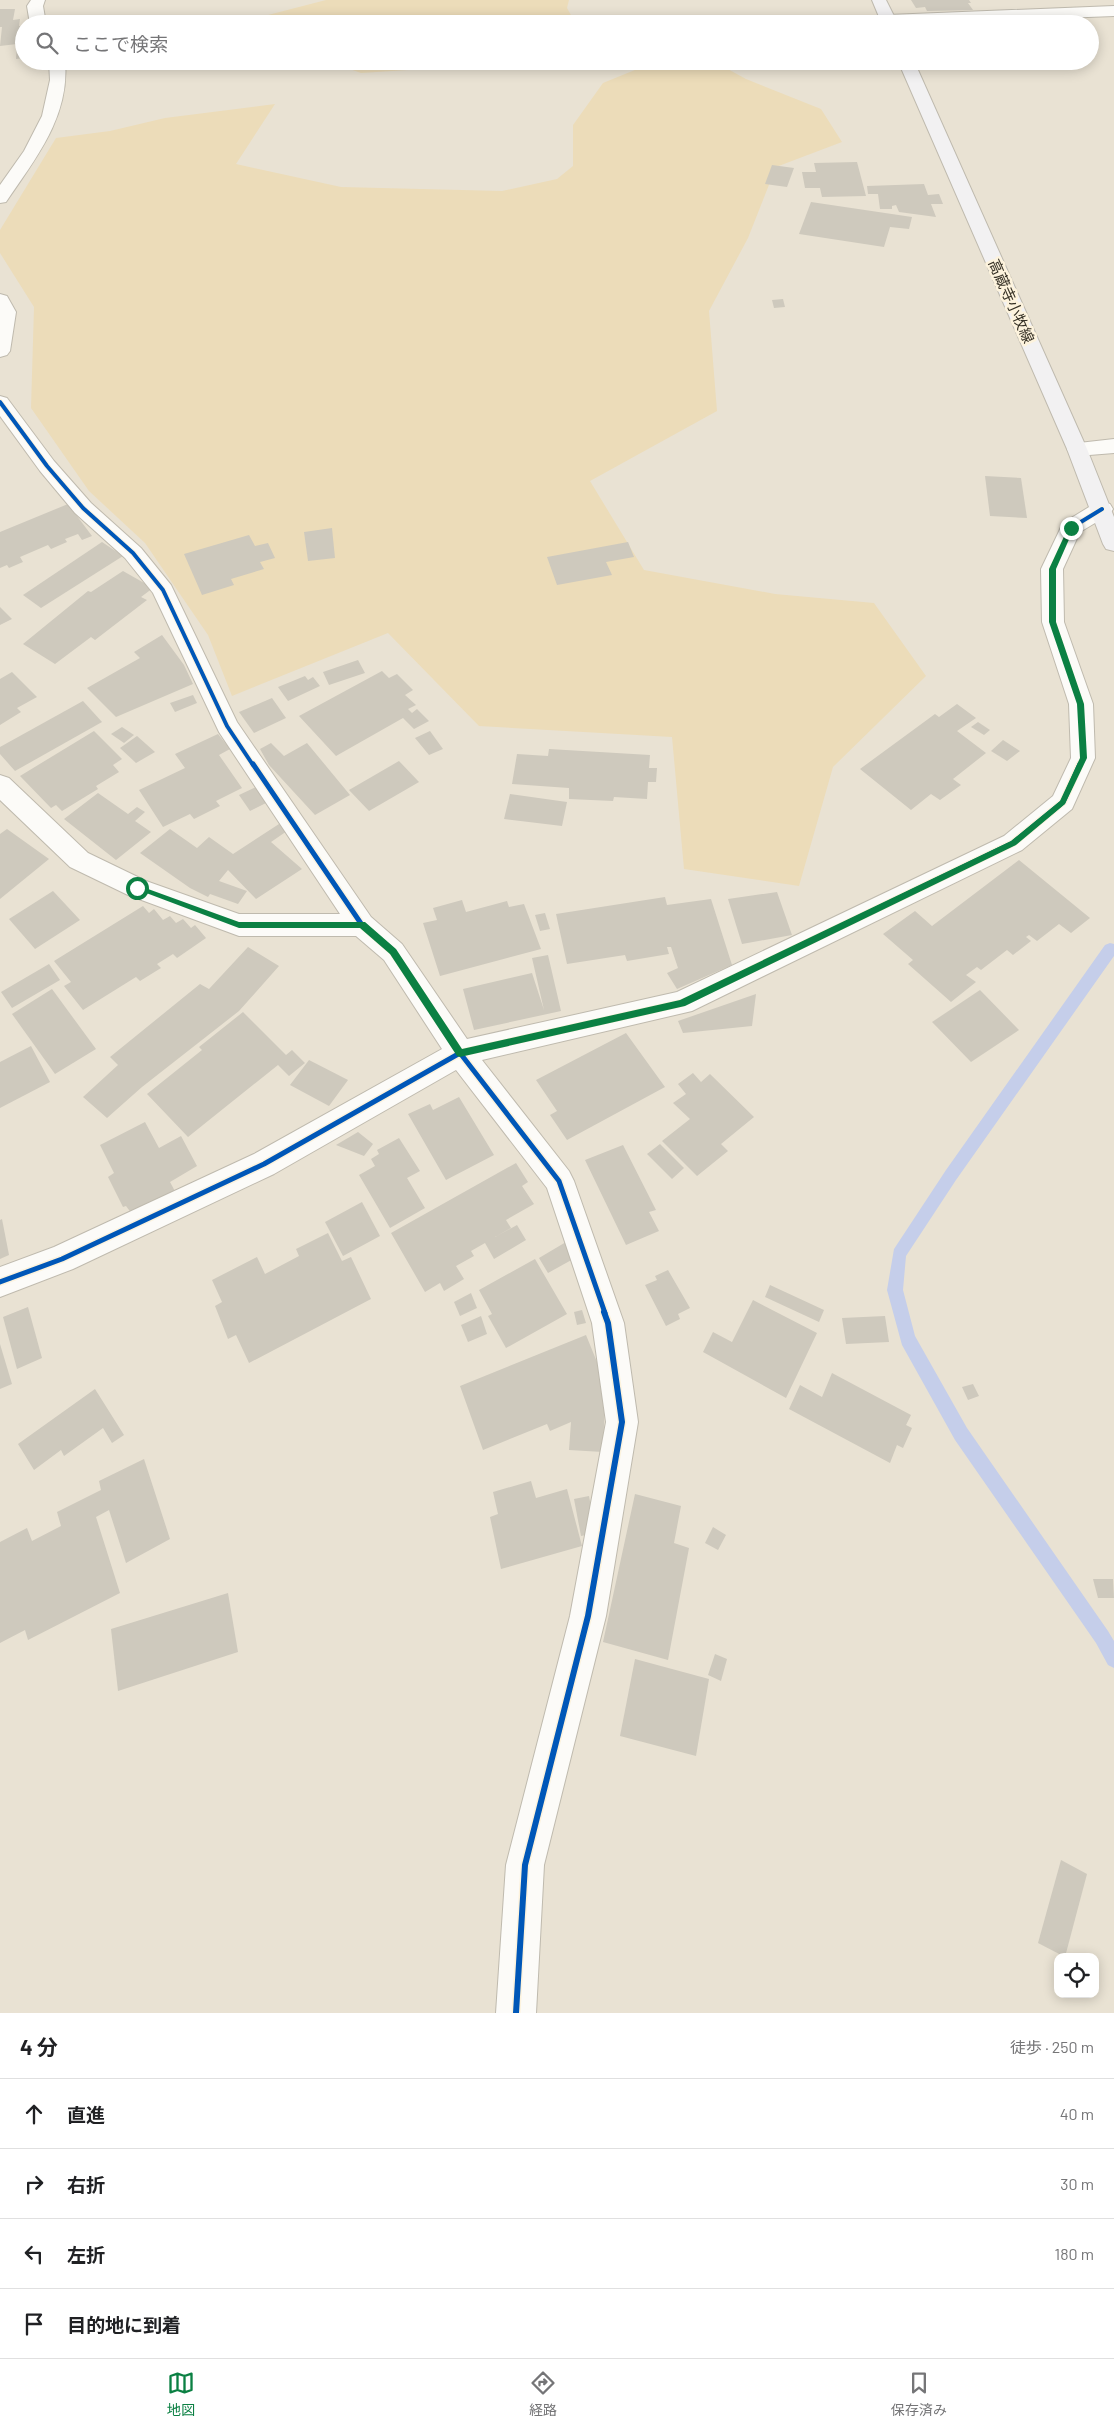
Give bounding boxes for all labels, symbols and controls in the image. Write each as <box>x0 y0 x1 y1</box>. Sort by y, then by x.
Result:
search box <box>15 15 1099 70</box>
icon: search <box>33 29 61 57</box>
text: ここで検索 <box>73 32 168 55</box>
street label: 高蔵寺小牧線 <box>985 256 1039 346</box>
route end <box>1060 517 1083 540</box>
route start <box>126 877 149 900</box>
map controls <box>1054 1953 1099 1998</box>
button: locate <box>1054 1953 1099 1998</box>
text: 4 分 <box>20 2034 58 2059</box>
text: 徒歩 · 250 m <box>1010 2037 1094 2056</box>
icon: ahead <box>20 2100 48 2128</box>
text: 直進 <box>67 2103 105 2126</box>
text: 40 m <box>1060 2104 1094 2123</box>
icon: right <box>20 2170 48 2198</box>
text: 右折 <box>67 2173 105 2196</box>
text: 30 m <box>1060 2174 1094 2193</box>
icon: left <box>20 2240 48 2268</box>
text: 左折 <box>67 2243 105 2266</box>
text: 180 m <box>1055 2244 1094 2263</box>
icon: arrive <box>20 2310 48 2338</box>
text: 目的地に到着 <box>67 2313 181 2336</box>
tab: 地図 <box>167 2369 195 2419</box>
tab: 経路 <box>529 2369 557 2419</box>
tab: 保存済み <box>891 2369 947 2419</box>

